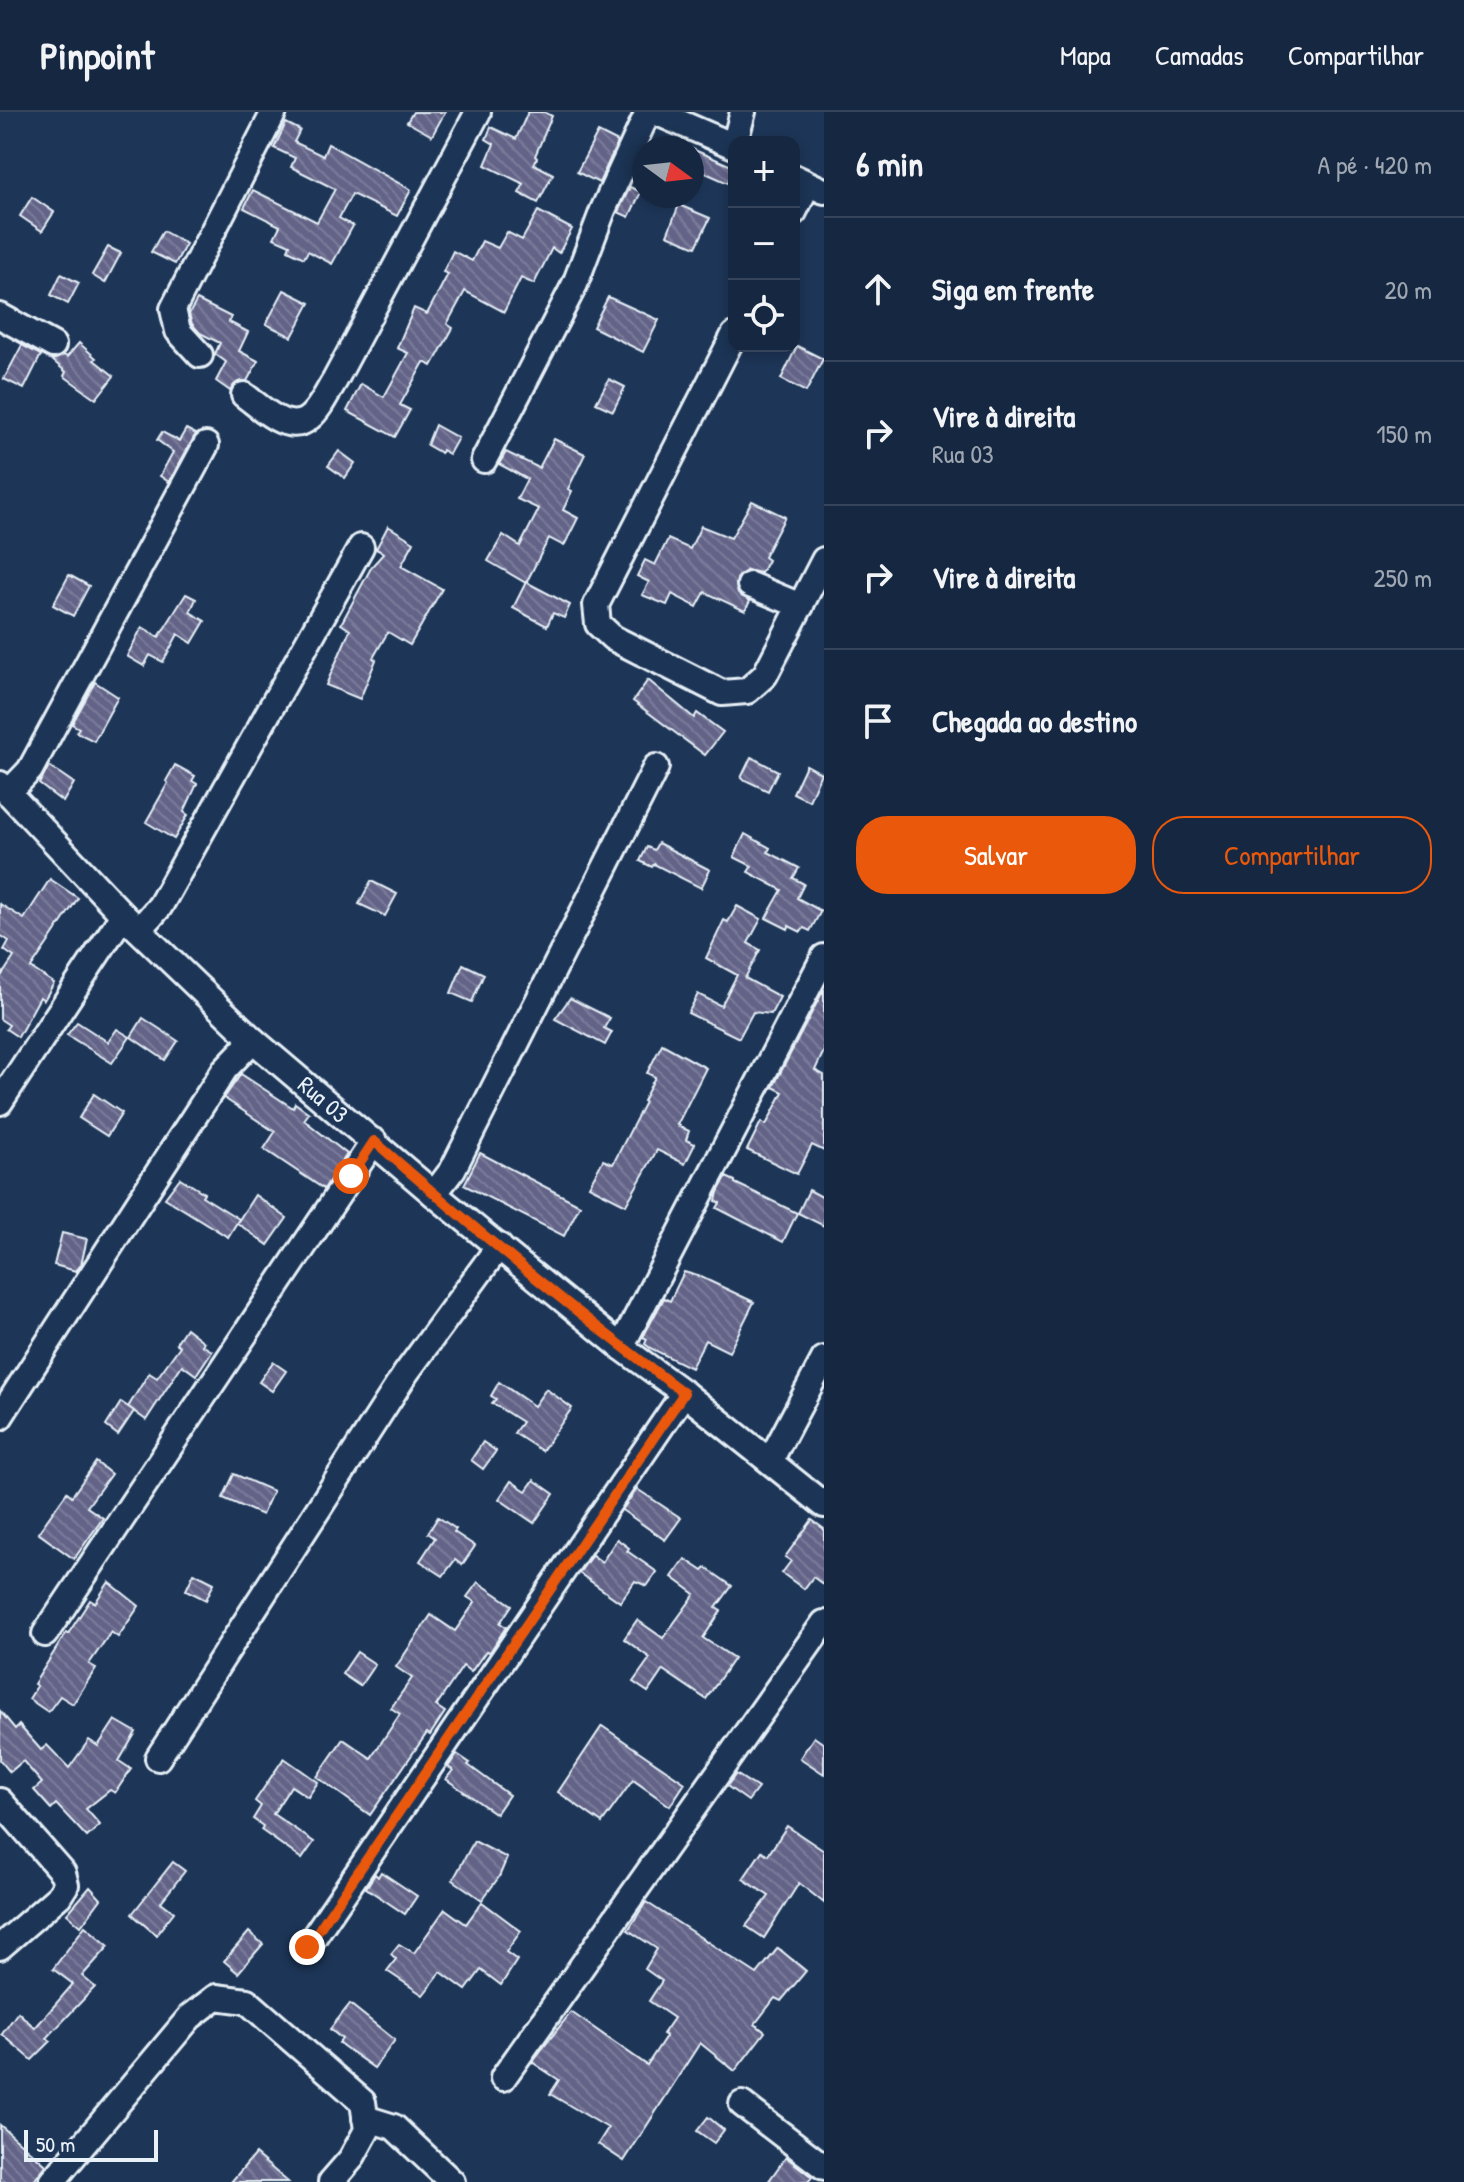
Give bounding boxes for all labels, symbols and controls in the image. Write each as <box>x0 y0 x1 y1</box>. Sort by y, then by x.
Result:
text: Pinpoint <box>40 29 154 81</box>
text: Mapa <box>1060 36 1111 74</box>
text: Camadas <box>1155 36 1244 74</box>
text: Compartilhar <box>1288 36 1424 74</box>
north arrow <box>632 136 704 208</box>
map controls <box>728 136 800 352</box>
button: + <box>728 136 800 208</box>
text: 6 min <box>856 141 924 187</box>
text: A pé · 420 m <box>1317 147 1432 182</box>
button: − <box>728 208 800 280</box>
icon: ahead <box>856 267 900 311</box>
text: Siga em frente <box>932 269 1094 309</box>
text: 20 m <box>1385 272 1432 307</box>
button: locate <box>728 280 800 352</box>
text: Vire à direita <box>932 396 1075 436</box>
icon: right <box>856 411 900 455</box>
text: 150 m <box>1376 416 1432 451</box>
text: Rua 03 <box>932 436 994 471</box>
icon: right <box>856 555 900 599</box>
text: Vire à direita <box>932 557 1075 597</box>
text: 250 m <box>1374 560 1432 595</box>
icon: arrive <box>856 699 900 743</box>
text: Chegada ao destino <box>932 701 1137 741</box>
button: Salvar <box>856 816 1136 894</box>
button: Compartilhar <box>1152 816 1432 894</box>
street label: Rua 03 <box>292 1068 356 1129</box>
route start <box>333 1158 369 1194</box>
route end <box>289 1929 325 1965</box>
scale bar <box>24 2126 158 2162</box>
text: 50 m <box>36 2129 75 2159</box>

